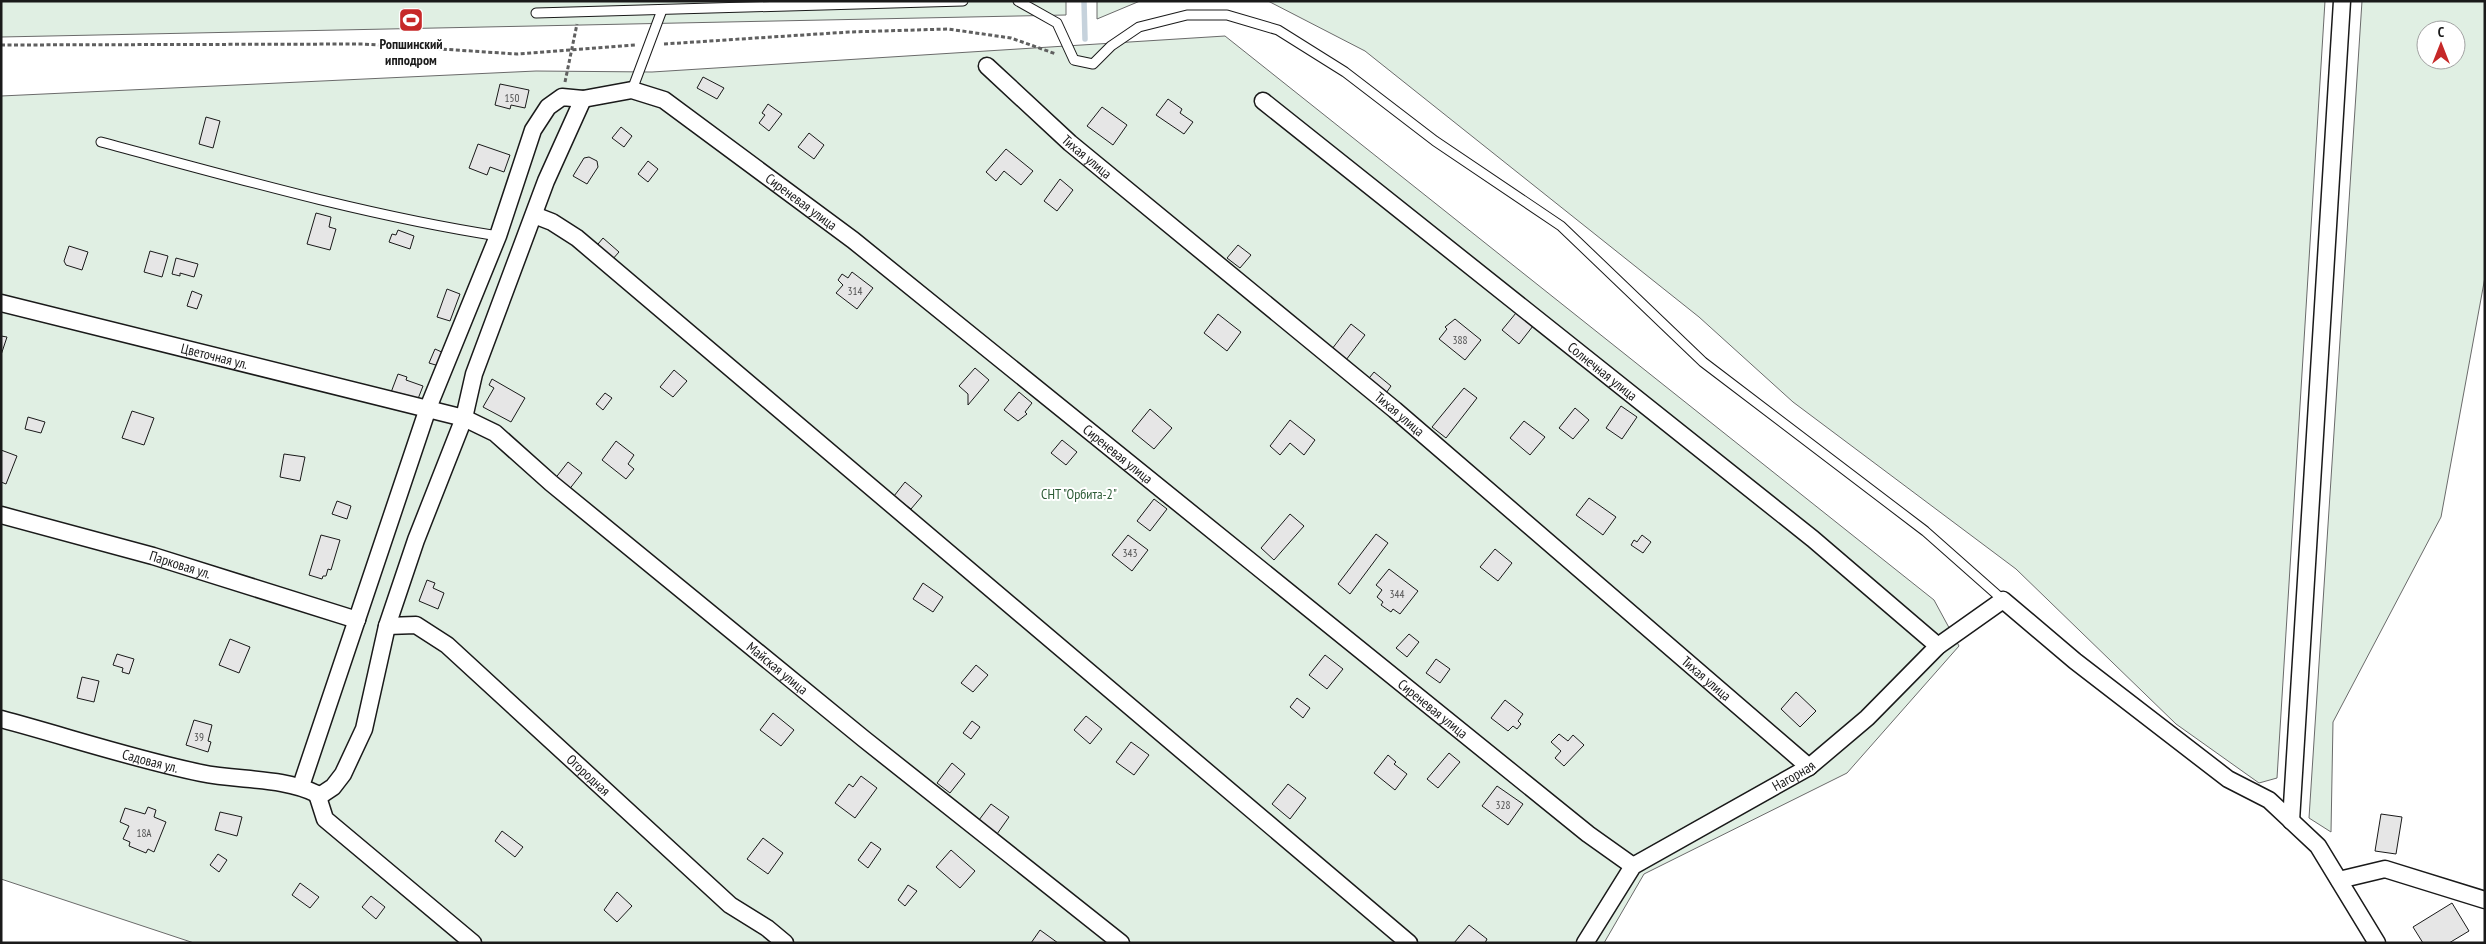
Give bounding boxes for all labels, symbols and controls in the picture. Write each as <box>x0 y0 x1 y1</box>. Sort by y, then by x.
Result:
sports icon: Ропшинский ипподром <box>398 7 424 33</box>
north arrow <box>2416 20 2466 70</box>
text: С <box>2438 23 2445 41</box>
place label: Ропшинский ипподром <box>379 35 443 69</box>
house number: 150 <box>505 91 519 105</box>
street label: Тихая улица <box>1058 131 1116 183</box>
street label: Сиреневая улица <box>762 169 841 234</box>
house number: 314 <box>848 284 862 298</box>
house number: 388 <box>1453 333 1467 347</box>
street label: Солнечная улица <box>1564 338 1641 405</box>
street label: Цветочная ул. <box>179 339 250 373</box>
street label: Тихая улица <box>1371 388 1428 440</box>
street label: Сиреневая улица <box>1079 420 1157 488</box>
park label: СНТ "Орбита-2" <box>1041 485 1117 503</box>
street label: Парковая ул. <box>147 546 213 583</box>
house number: 343 <box>1123 546 1137 560</box>
house number: 344 <box>1390 587 1404 601</box>
street label: Майская улица <box>743 638 812 698</box>
street label: Тихая улица <box>1678 652 1735 705</box>
street label: Сиреневая улица <box>1394 675 1471 742</box>
house number: 39 <box>194 730 204 744</box>
street label: Садовая ул. <box>120 745 180 777</box>
street label: Огородная <box>563 750 614 800</box>
street label: Нагорная <box>1769 757 1819 795</box>
house number: 328 <box>1496 798 1510 812</box>
house number: 18А <box>136 826 152 840</box>

